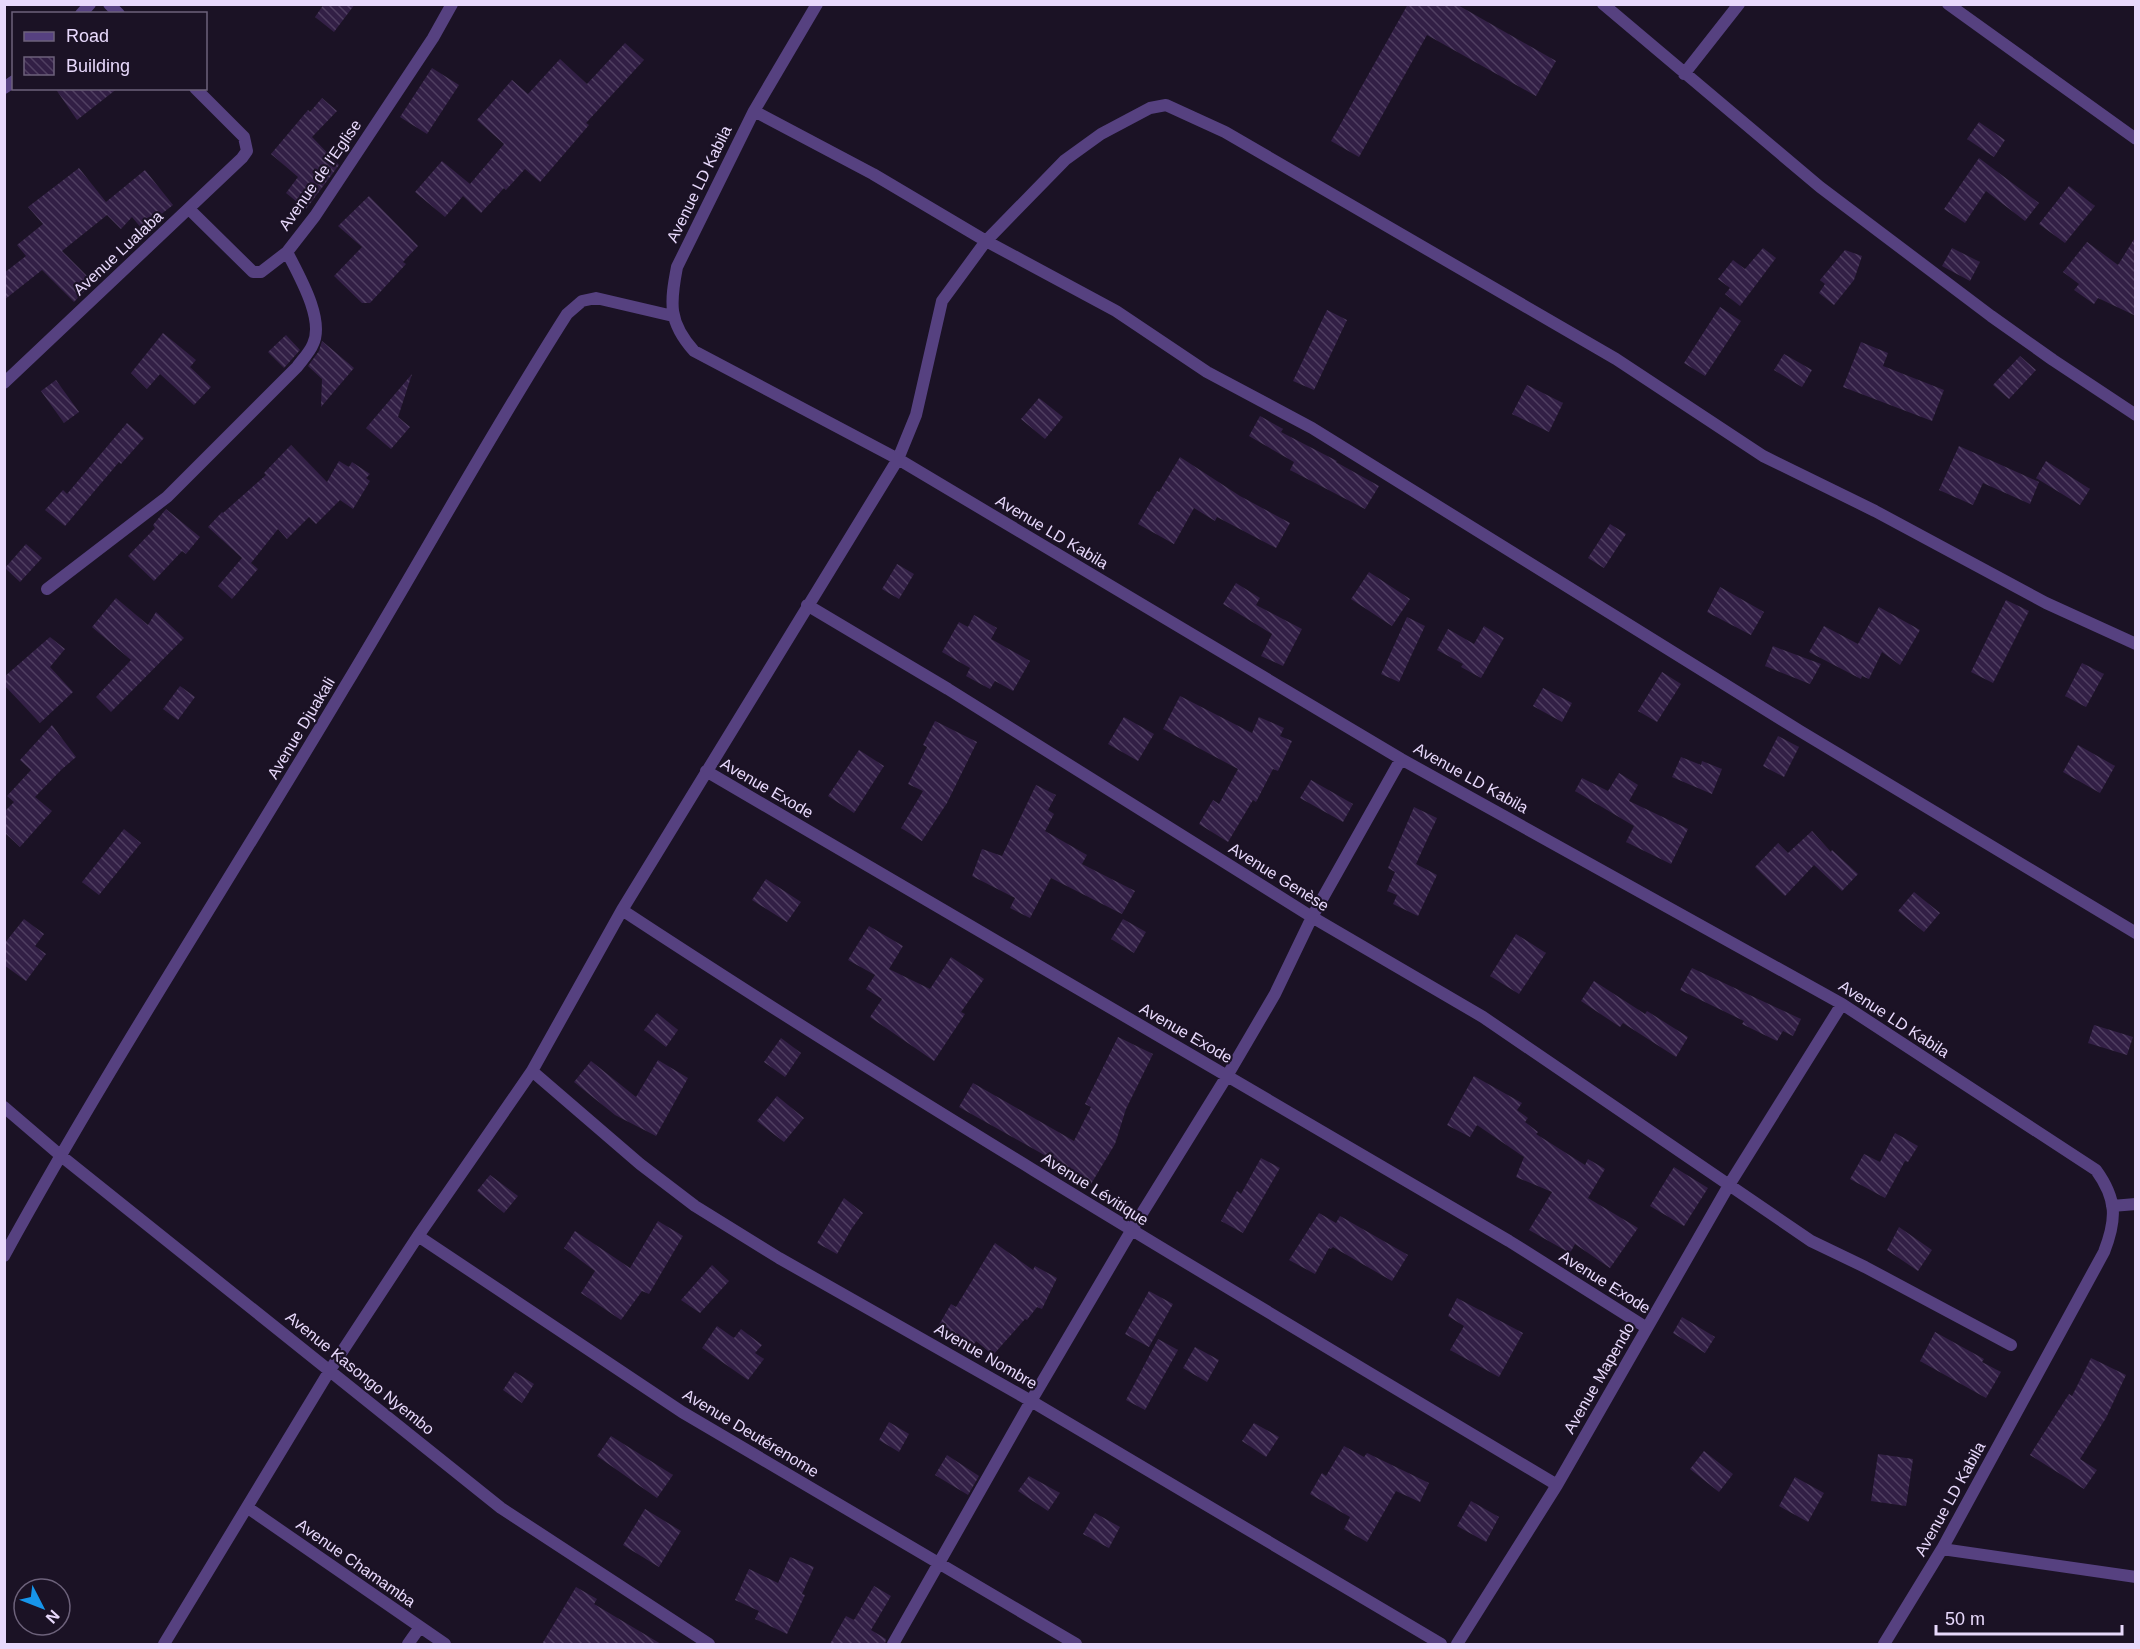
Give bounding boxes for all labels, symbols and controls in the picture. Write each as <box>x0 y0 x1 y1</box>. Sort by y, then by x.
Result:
legend <box>12 12 207 90</box>
text: Road <box>66 26 109 46</box>
text: Building <box>66 56 130 76</box>
street label: Avenue de l'Eglise <box>276 116 365 233</box>
street label: Avenue LD Kabila <box>663 123 735 245</box>
street label: Avenue Lualaba <box>70 207 166 299</box>
street label: Avenue LD Kabila <box>993 492 1111 572</box>
street label: Avenue Djuakali <box>264 674 338 782</box>
street label: Avenue LD Kabila <box>1411 740 1531 816</box>
street label: Avenue Exode <box>718 755 816 821</box>
street label: Avenue Genèse <box>1226 839 1332 915</box>
street label: Avenue LD Kabila <box>1836 977 1952 1061</box>
street label: Avenue Exode <box>1137 1000 1235 1066</box>
street label: Avenue Lévitique <box>1039 1149 1152 1229</box>
street label: Avenue Exode <box>1556 1247 1654 1317</box>
street label: Avenue Kasongo Nyembo <box>283 1308 438 1438</box>
street label: Avenue Mapendo <box>1560 1319 1638 1436</box>
street label: Avenue Nombre <box>932 1320 1040 1392</box>
street label: Avenue Deutérenome <box>680 1386 822 1480</box>
street label: Avenue LD Kabila <box>1912 1439 1988 1559</box>
street label: Avenue Chamamba <box>293 1516 419 1610</box>
north arrow <box>12 1577 72 1637</box>
scale bar <box>1936 1598 2122 1636</box>
text: N <box>43 1607 63 1627</box>
text: 50 m <box>1945 1609 1985 1629</box>

